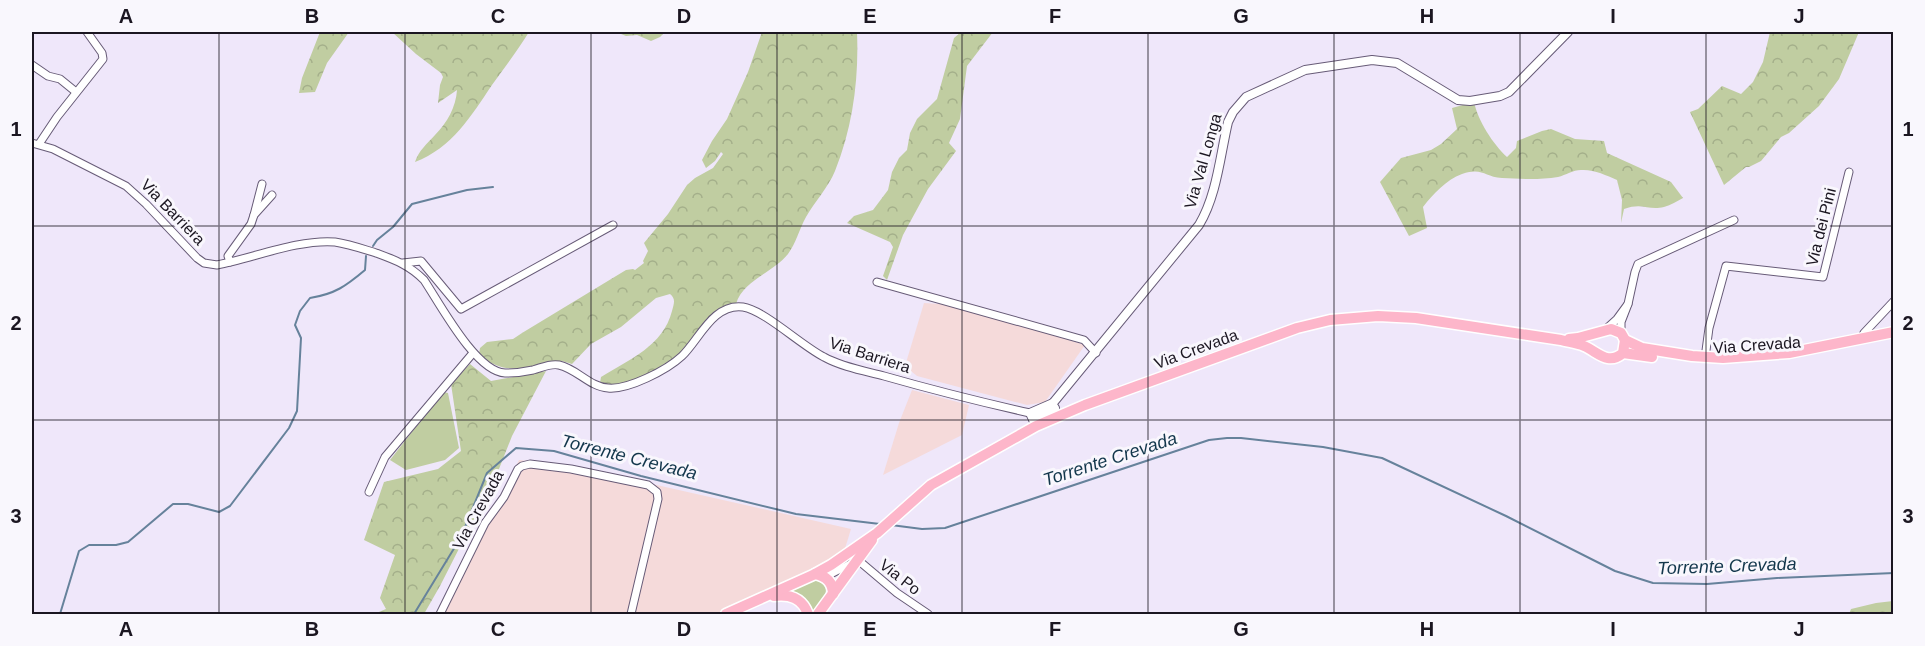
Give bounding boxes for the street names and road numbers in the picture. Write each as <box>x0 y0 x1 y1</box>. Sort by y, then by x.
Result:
street label: Via Val Longa <box>1181 111 1225 211</box>
street label: Via Barriera <box>138 176 208 248</box>
street label: Via dei Pini <box>1803 186 1839 268</box>
street label: Via Crevada <box>1152 326 1240 372</box>
street label: Via Crevada <box>1713 333 1801 357</box>
street label: Via Barriera <box>827 334 913 376</box>
street label: Via Crevada <box>449 467 507 553</box>
street label: Via Po <box>876 556 924 598</box>

